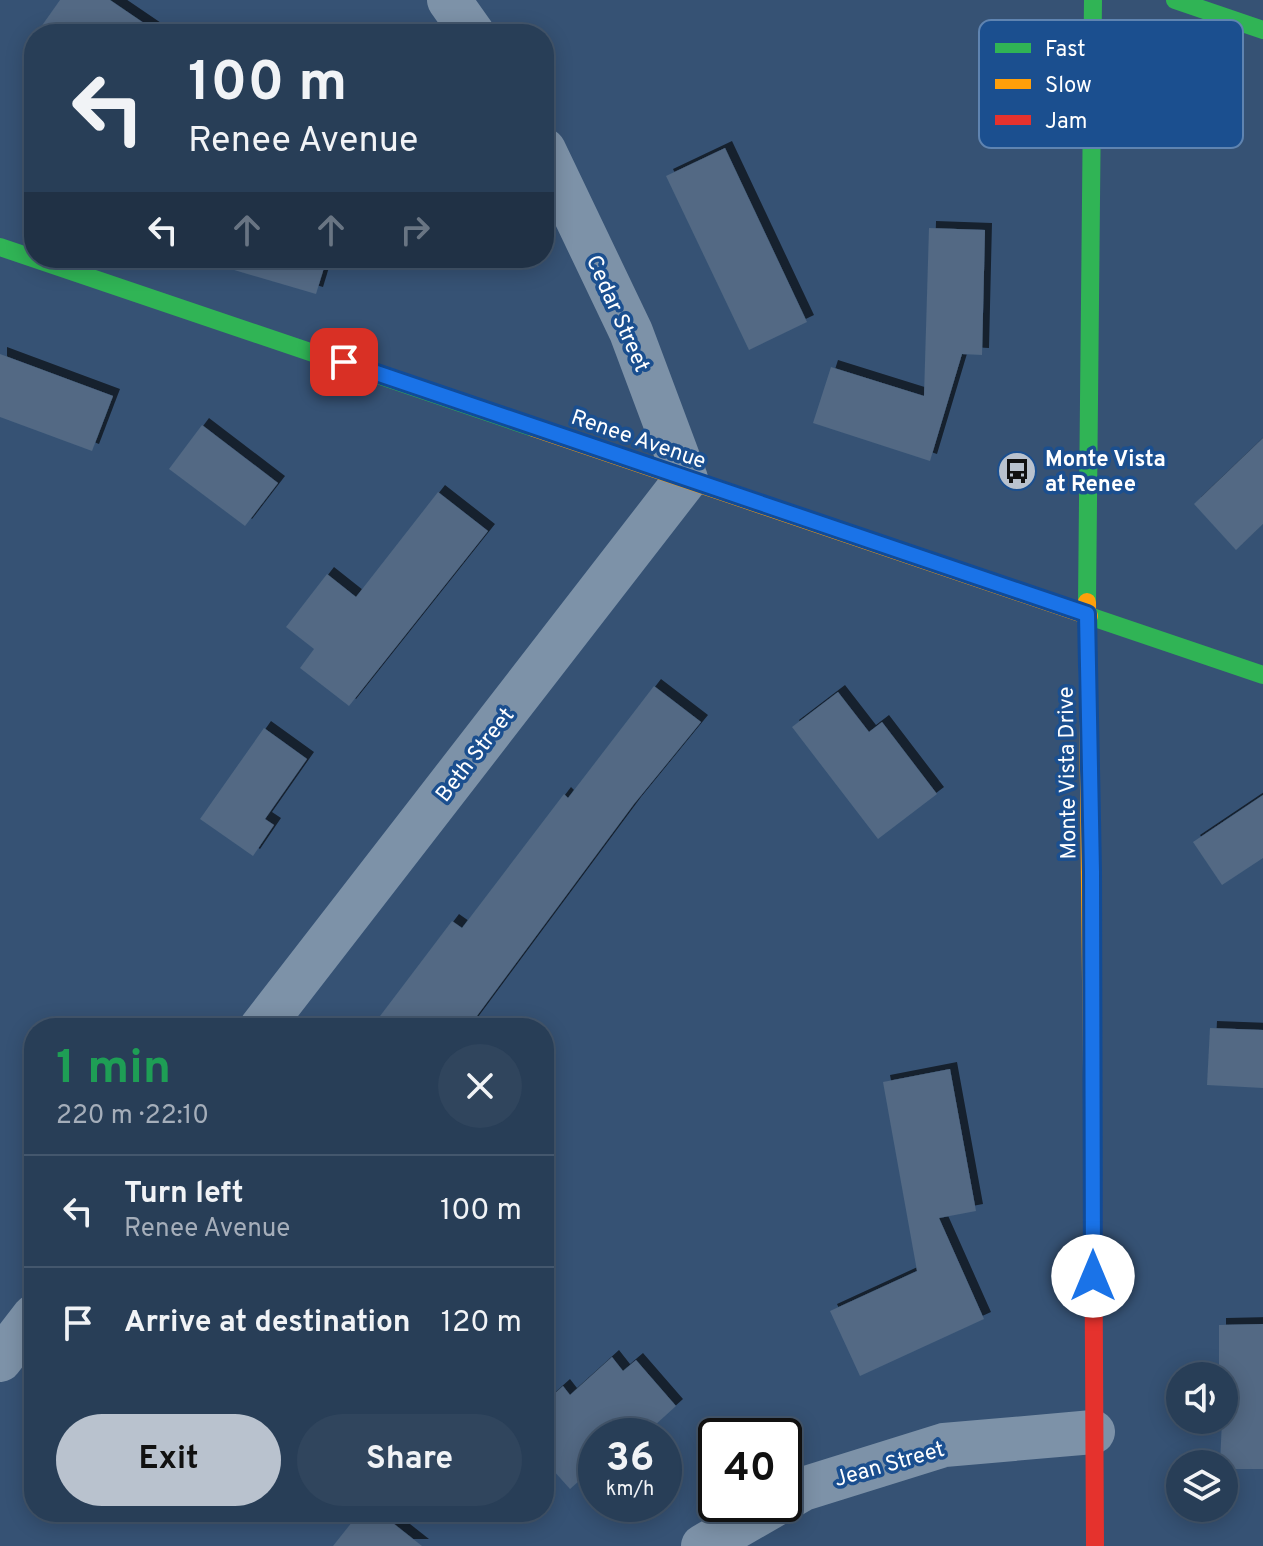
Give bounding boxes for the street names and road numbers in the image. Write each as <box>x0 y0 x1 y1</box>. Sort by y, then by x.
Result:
street label: Cedar Street <box>579 251 654 377</box>
street label: Renee Avenue <box>567 405 709 476</box>
street label: Monte Vista Drive <box>1053 686 1084 860</box>
street label: Beth Street <box>431 703 521 808</box>
street label: Jean Street <box>831 1437 948 1494</box>

